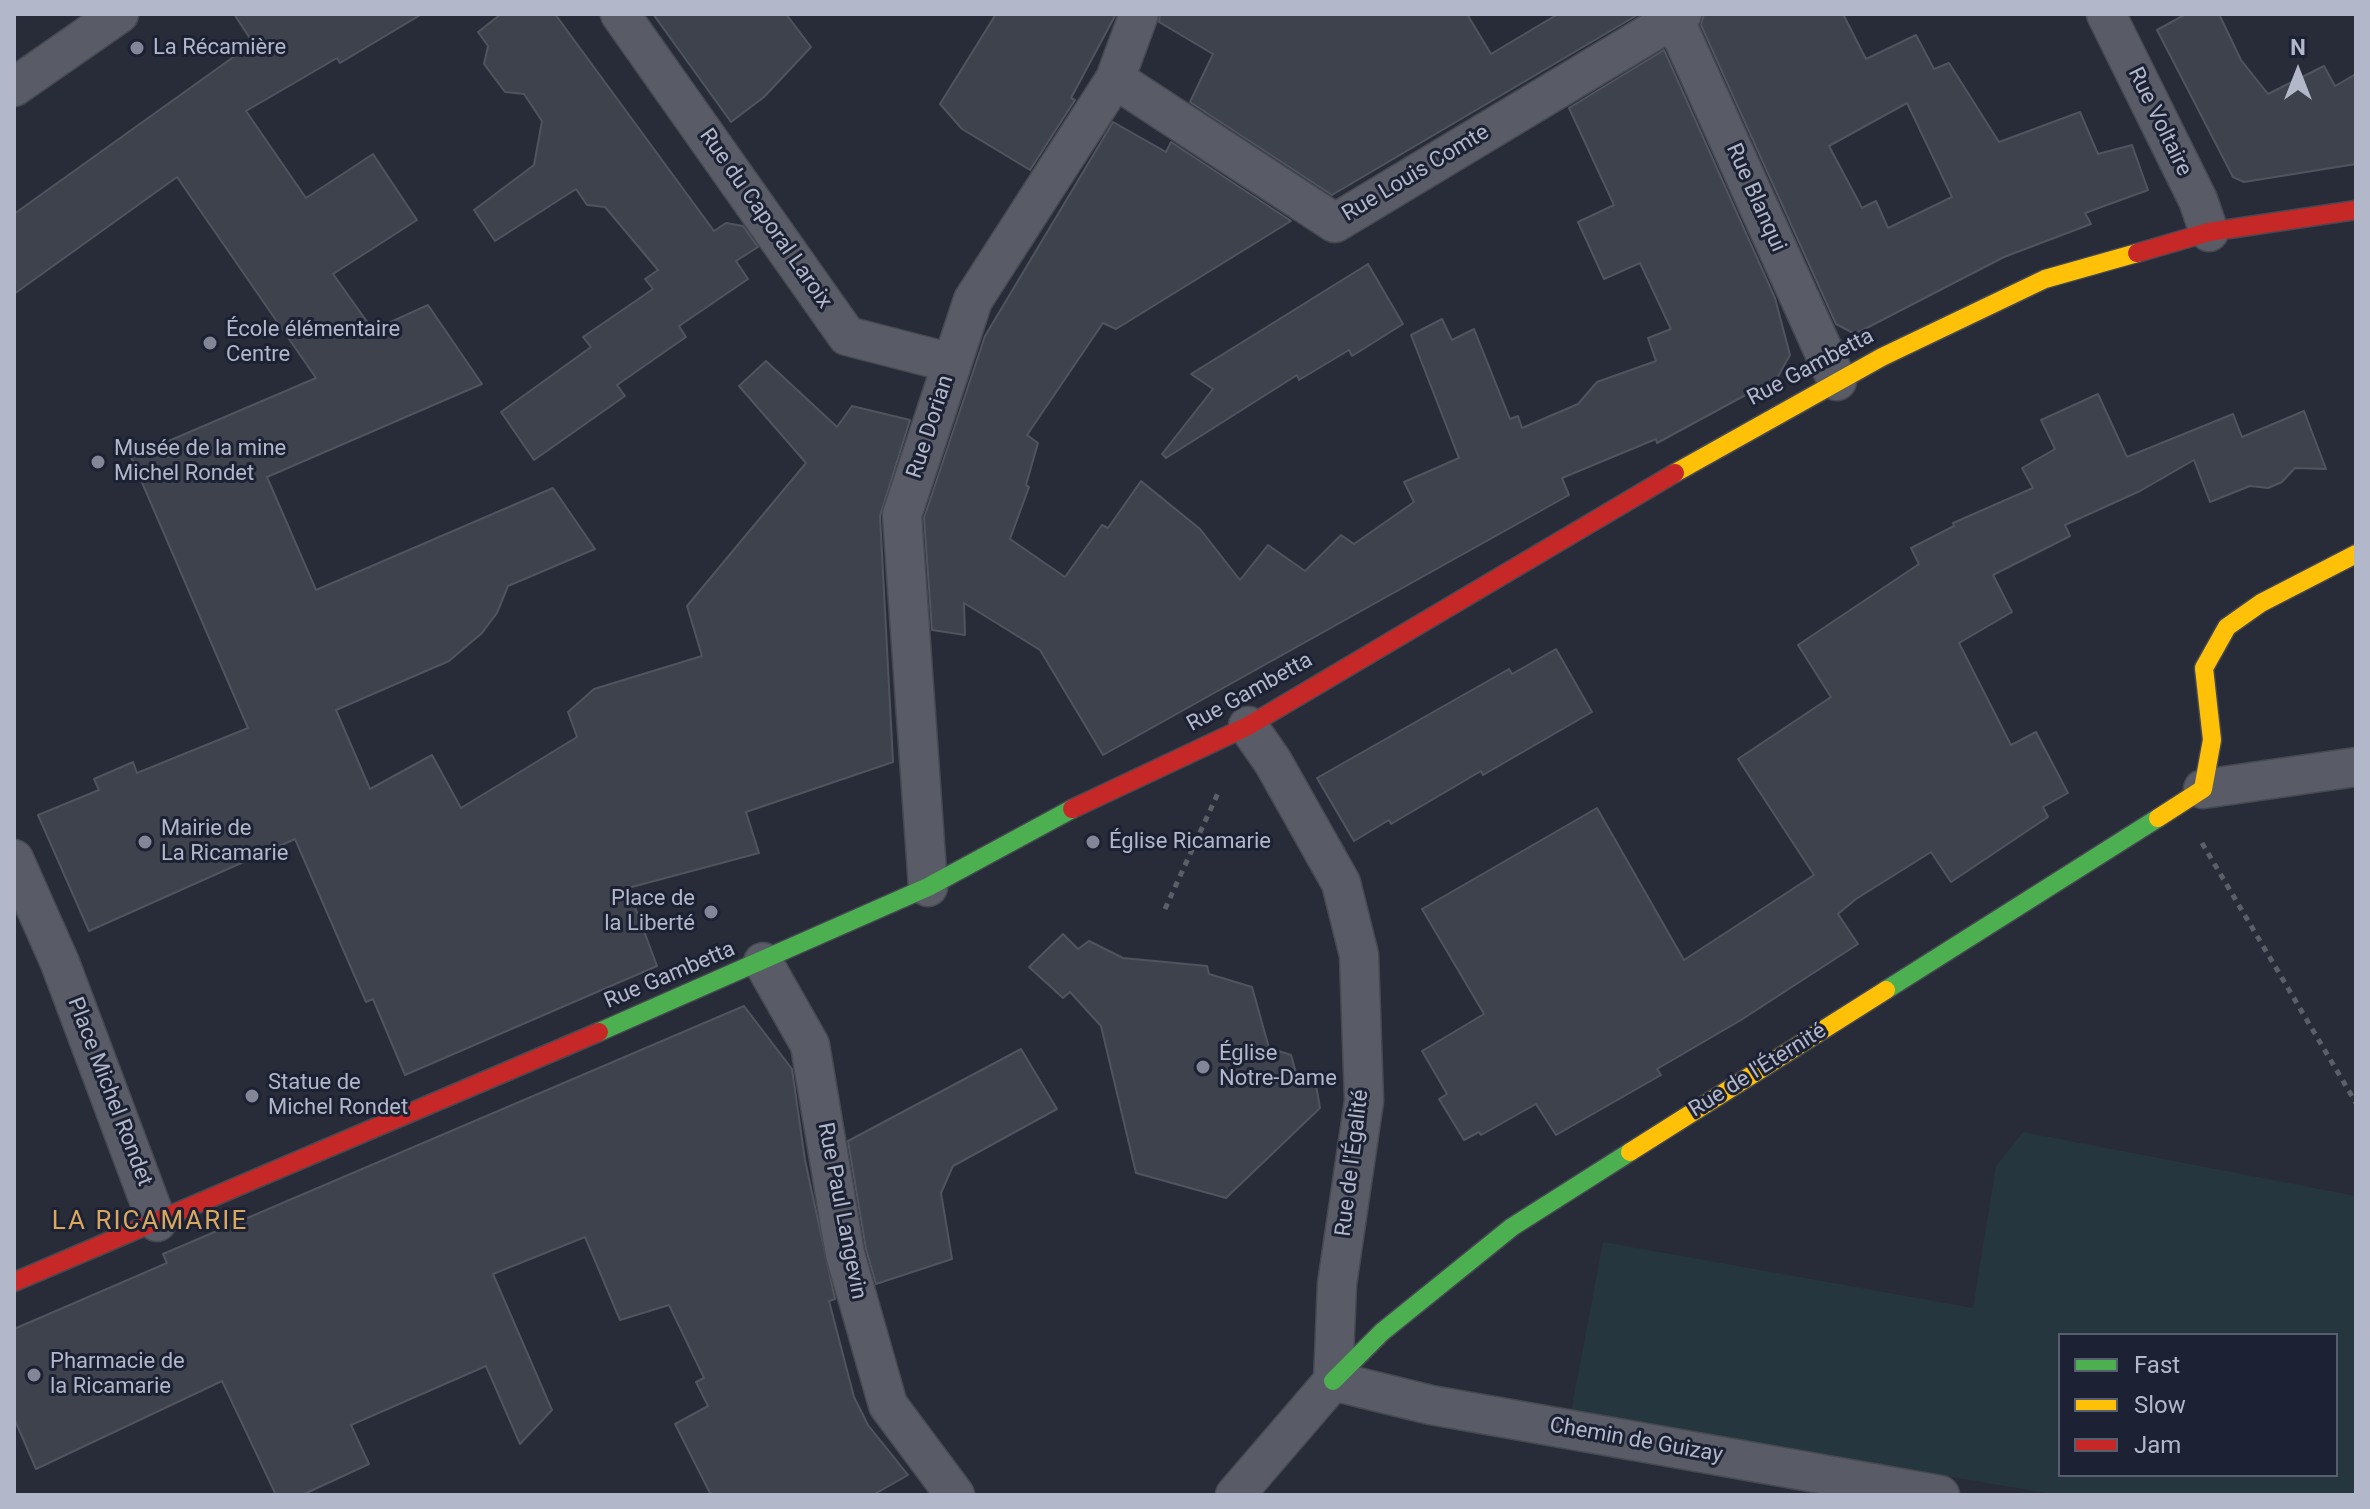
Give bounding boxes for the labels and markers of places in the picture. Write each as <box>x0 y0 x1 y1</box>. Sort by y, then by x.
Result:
place label: La Récamière <box>153 35 286 61</box>
marker: La Récamière <box>128 39 146 57</box>
place label: École élémentaire Centre <box>226 317 400 368</box>
marker: École élémentaire Centre <box>201 334 219 352</box>
place label: Musée de la mine Michel Rondet <box>114 436 286 488</box>
marker: Musée de la mine Michel Rondet <box>89 453 107 471</box>
place label: Mairie de La Ricamarie <box>161 816 288 868</box>
place label: Église Ricamarie <box>1109 829 1271 855</box>
marker: Mairie de La Ricamarie <box>136 833 154 851</box>
marker: Église Ricamarie <box>1084 833 1102 851</box>
place label: Place de la Liberté <box>604 886 695 938</box>
marker: Place de la Liberté <box>702 903 720 921</box>
place label: Église Notre-Dame <box>1219 1041 1337 1092</box>
marker: Église Notre-Dame <box>1194 1058 1212 1076</box>
place label: Statue de Michel Rondet <box>268 1070 408 1122</box>
marker: Statue de Michel Rondet <box>243 1087 261 1105</box>
place label: Pharmacie de la Ricamarie <box>50 1349 185 1400</box>
marker: Pharmacie de la Ricamarie <box>25 1366 43 1384</box>

